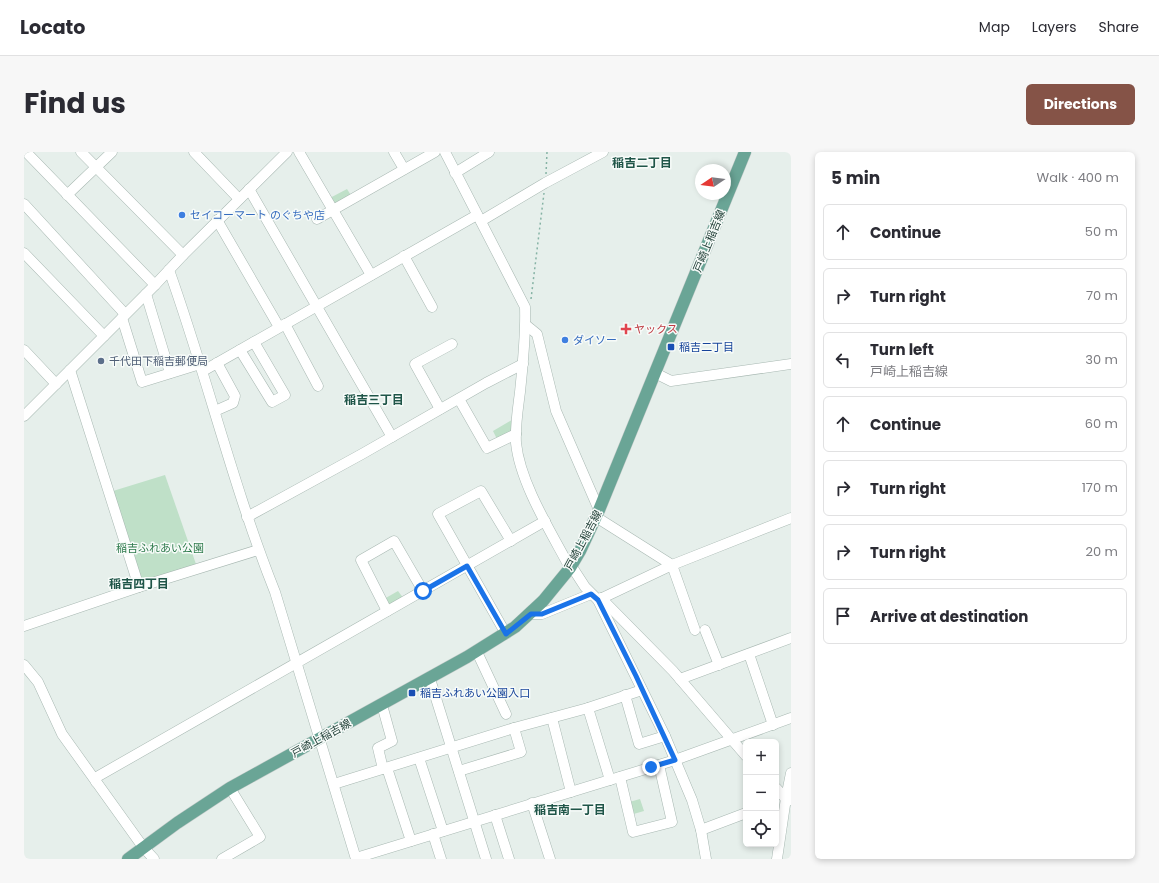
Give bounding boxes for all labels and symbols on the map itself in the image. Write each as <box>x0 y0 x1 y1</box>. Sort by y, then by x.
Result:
district label: 稲吉二丁目 <box>612 154 672 171</box>
north arrow <box>695 164 731 200</box>
place label: セイコーマート のぐちや店 <box>190 207 325 223</box>
street label: 戸崎上稲吉線 <box>689 207 729 275</box>
marker: セイコーマート のぐちや店 <box>177 210 187 220</box>
place label: ヤックス <box>634 321 678 337</box>
marker: ヤックス <box>621 324 631 334</box>
place label: ダイソー <box>573 332 617 348</box>
marker: ダイソー <box>560 335 570 345</box>
place label: 稲吉二丁目 <box>679 339 734 355</box>
marker: 稲吉二丁目 <box>666 342 676 352</box>
place label: 千代田下稲吉郵便局 <box>109 353 208 369</box>
marker: 千代田下稲吉郵便局 <box>96 356 106 366</box>
district label: 稲吉三丁目 <box>344 391 404 408</box>
street label: 戸崎上稲吉線 <box>560 507 606 573</box>
park label: 稲吉ふれあい公園 <box>116 540 204 556</box>
district label: 稲吉四丁目 <box>109 575 169 592</box>
route start <box>414 582 432 600</box>
place label: 稲吉ふれあい公園入口 <box>420 685 530 701</box>
marker: 稲吉ふれあい公園入口 <box>407 688 417 698</box>
street label: 戸崎上稲吉線 <box>288 715 354 761</box>
route end <box>642 758 660 776</box>
district label: 稲吉南一丁目 <box>534 801 606 818</box>

